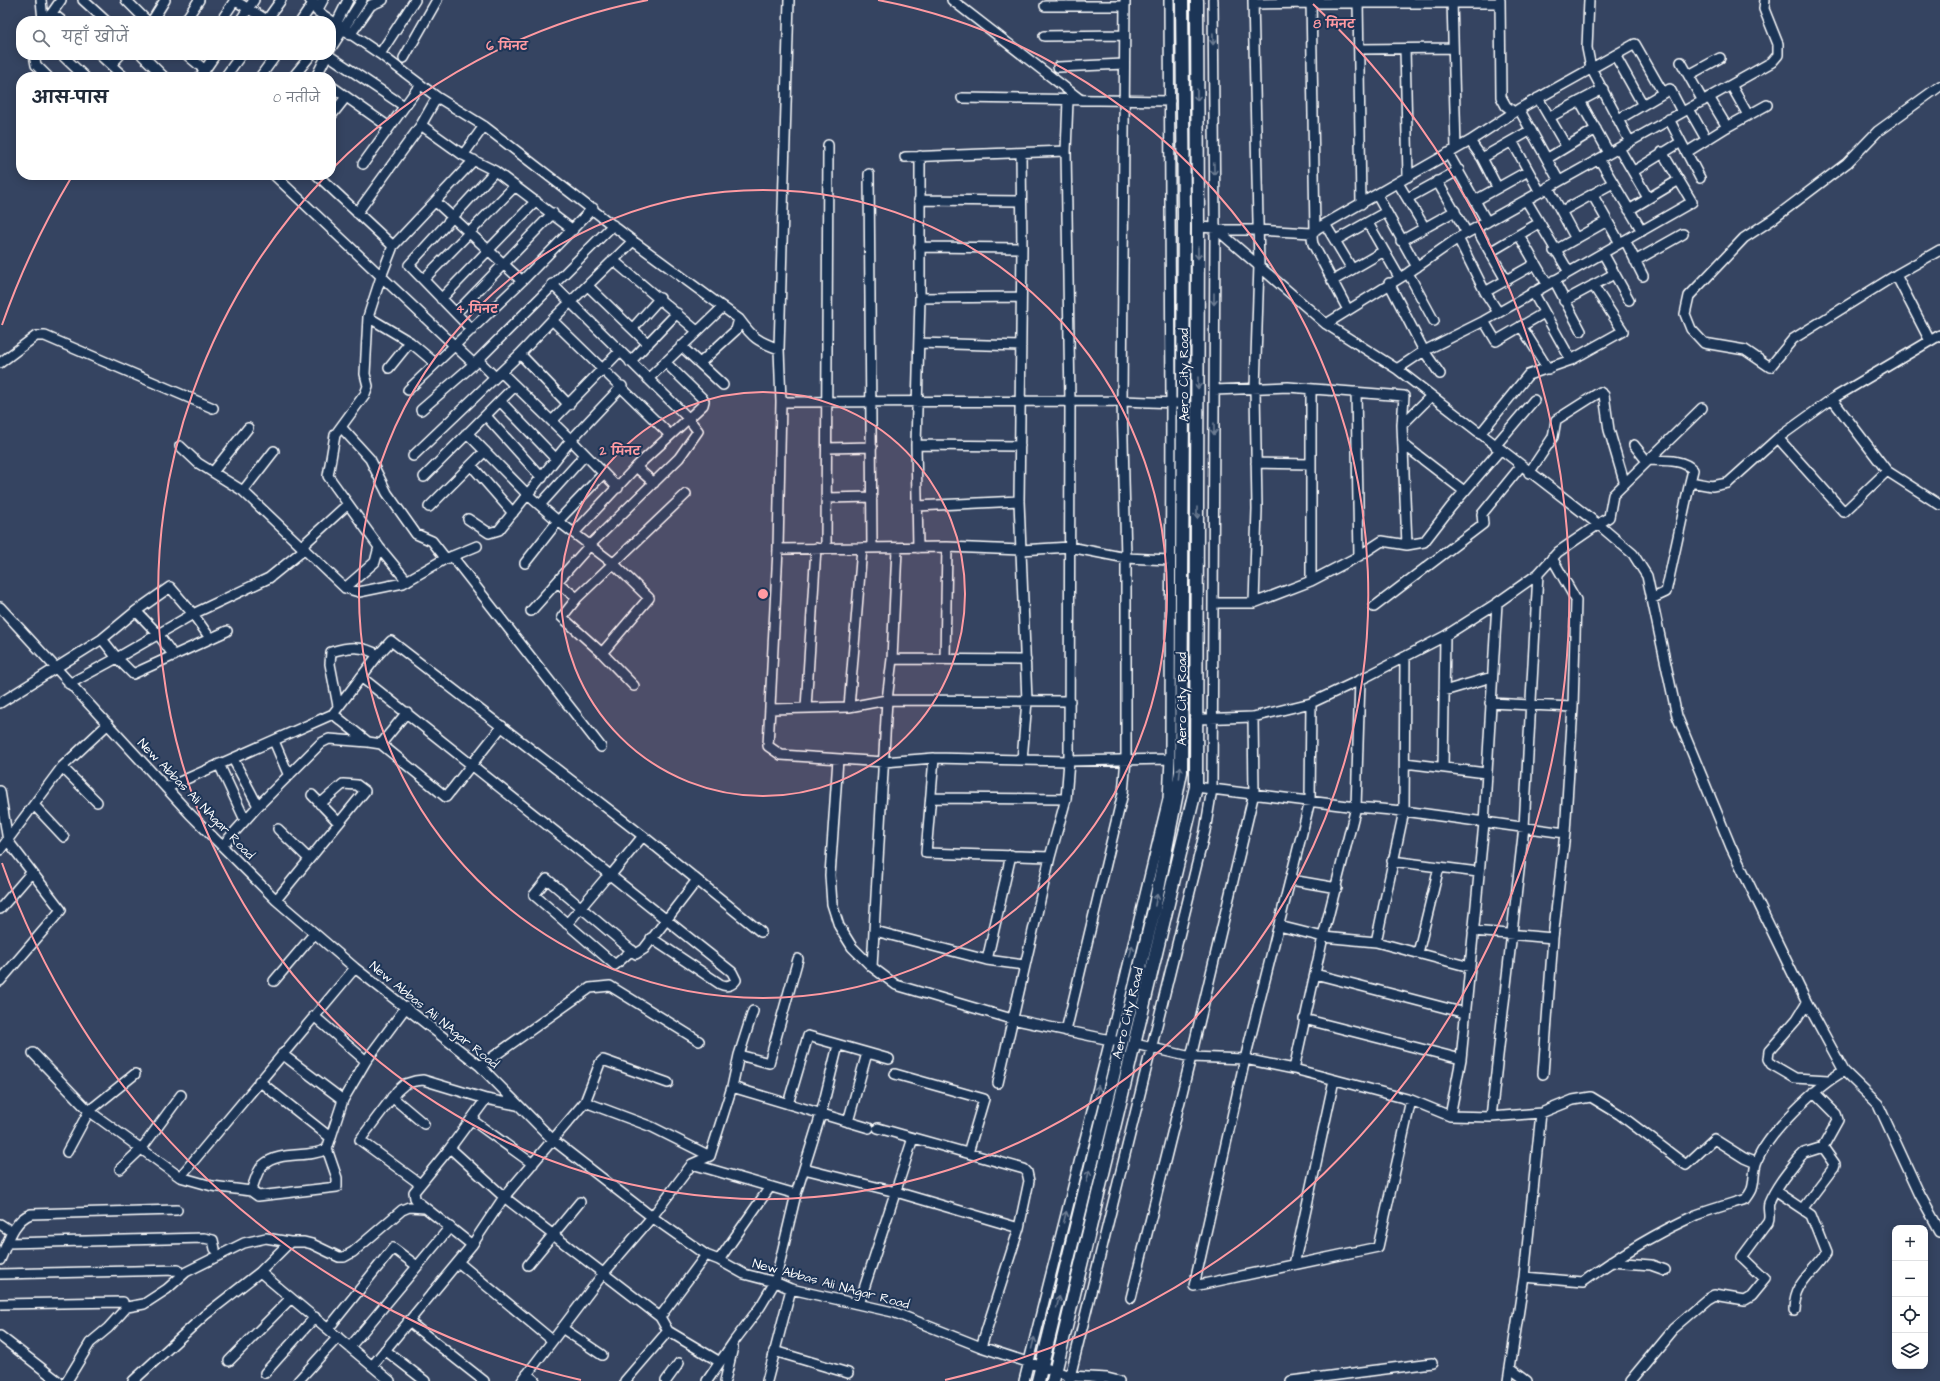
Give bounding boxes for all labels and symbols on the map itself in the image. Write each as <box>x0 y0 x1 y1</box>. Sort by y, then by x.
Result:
text: 8 मिनट <box>1313 15 1356 33</box>
one-way arrow <box>1209 32 1217 45</box>
text: 6 मिनट <box>486 37 529 55</box>
one-way arrow <box>1194 88 1201 101</box>
one-way arrow <box>1210 162 1218 175</box>
one-way arrow <box>1194 246 1202 259</box>
one-way arrow <box>1210 292 1218 305</box>
text: 4 मिनट <box>456 300 499 318</box>
street label: Aero City Road <box>1175 328 1194 422</box>
one-way arrow <box>1194 376 1202 389</box>
one-way arrow <box>1210 422 1218 435</box>
text: 2 मिनट <box>599 442 642 460</box>
one-way arrow <box>1193 506 1201 519</box>
centre of rings <box>756 587 770 601</box>
street label: Aero City Road <box>1173 652 1192 746</box>
street label: New Abbas Ali NAgar Road <box>133 735 259 864</box>
one-way arrow <box>1176 766 1184 779</box>
one-way arrow <box>1152 894 1160 907</box>
one-way arrow <box>1128 945 1135 958</box>
street label: New Abbas Ali NAgar Road <box>365 957 503 1074</box>
street label: Aero City Road <box>1108 965 1149 1061</box>
one-way arrow <box>1093 1085 1101 1098</box>
one-way arrow <box>1085 1170 1093 1183</box>
one-way arrow <box>1061 1211 1069 1224</box>
street label: New Abbas Ali NAgar Road <box>750 1254 912 1315</box>
one-way arrow <box>1054 1296 1062 1309</box>
one-way arrow <box>1030 1337 1037 1350</box>

